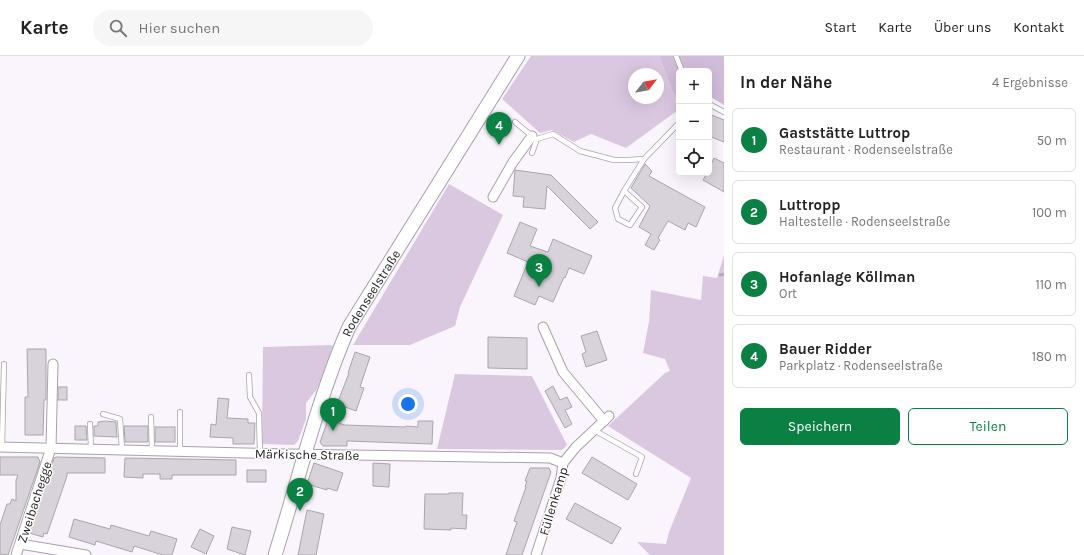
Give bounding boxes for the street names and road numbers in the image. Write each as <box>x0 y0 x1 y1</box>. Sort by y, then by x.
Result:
street label: Rodenseelstraße <box>339 247 404 339</box>
street label: Märkische Straße <box>255 446 360 463</box>
street label: Zweibachegge <box>14 459 55 545</box>
street label: Füllenkamp <box>536 465 571 537</box>

